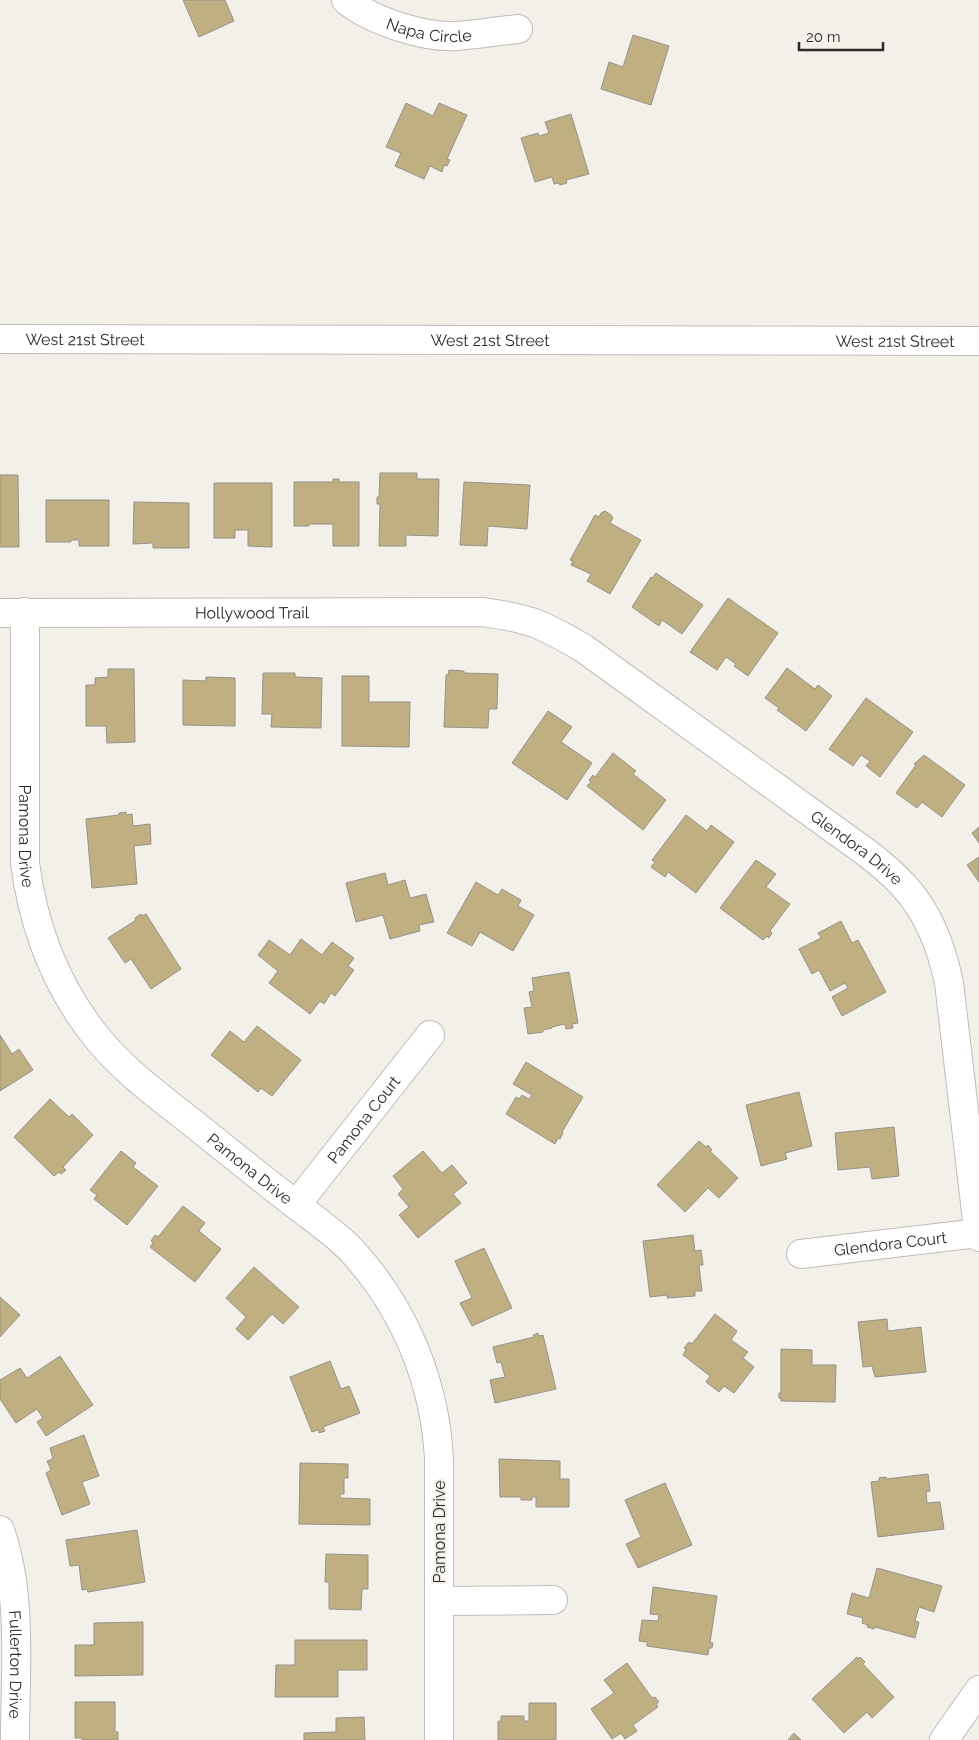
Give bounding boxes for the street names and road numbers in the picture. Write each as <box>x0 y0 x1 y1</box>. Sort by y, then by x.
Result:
street label: Napa Circle <box>384 14 473 46</box>
street label: West 21st Street <box>25 330 145 349</box>
street label: West 21st Street <box>430 331 550 350</box>
street label: West 21st Street <box>835 332 955 351</box>
street label: Hollywood Trail <box>195 603 310 623</box>
street label: Pamona Drive <box>15 784 38 889</box>
street label: Glendora Drive <box>807 807 906 889</box>
street label: Pamona Court <box>324 1072 405 1167</box>
street label: Pamona Drive <box>203 1129 296 1208</box>
street label: Glendora Court <box>833 1228 949 1260</box>
street label: Pamona Drive <box>430 1480 449 1584</box>
street label: Fullerton Drive <box>5 1610 25 1719</box>

